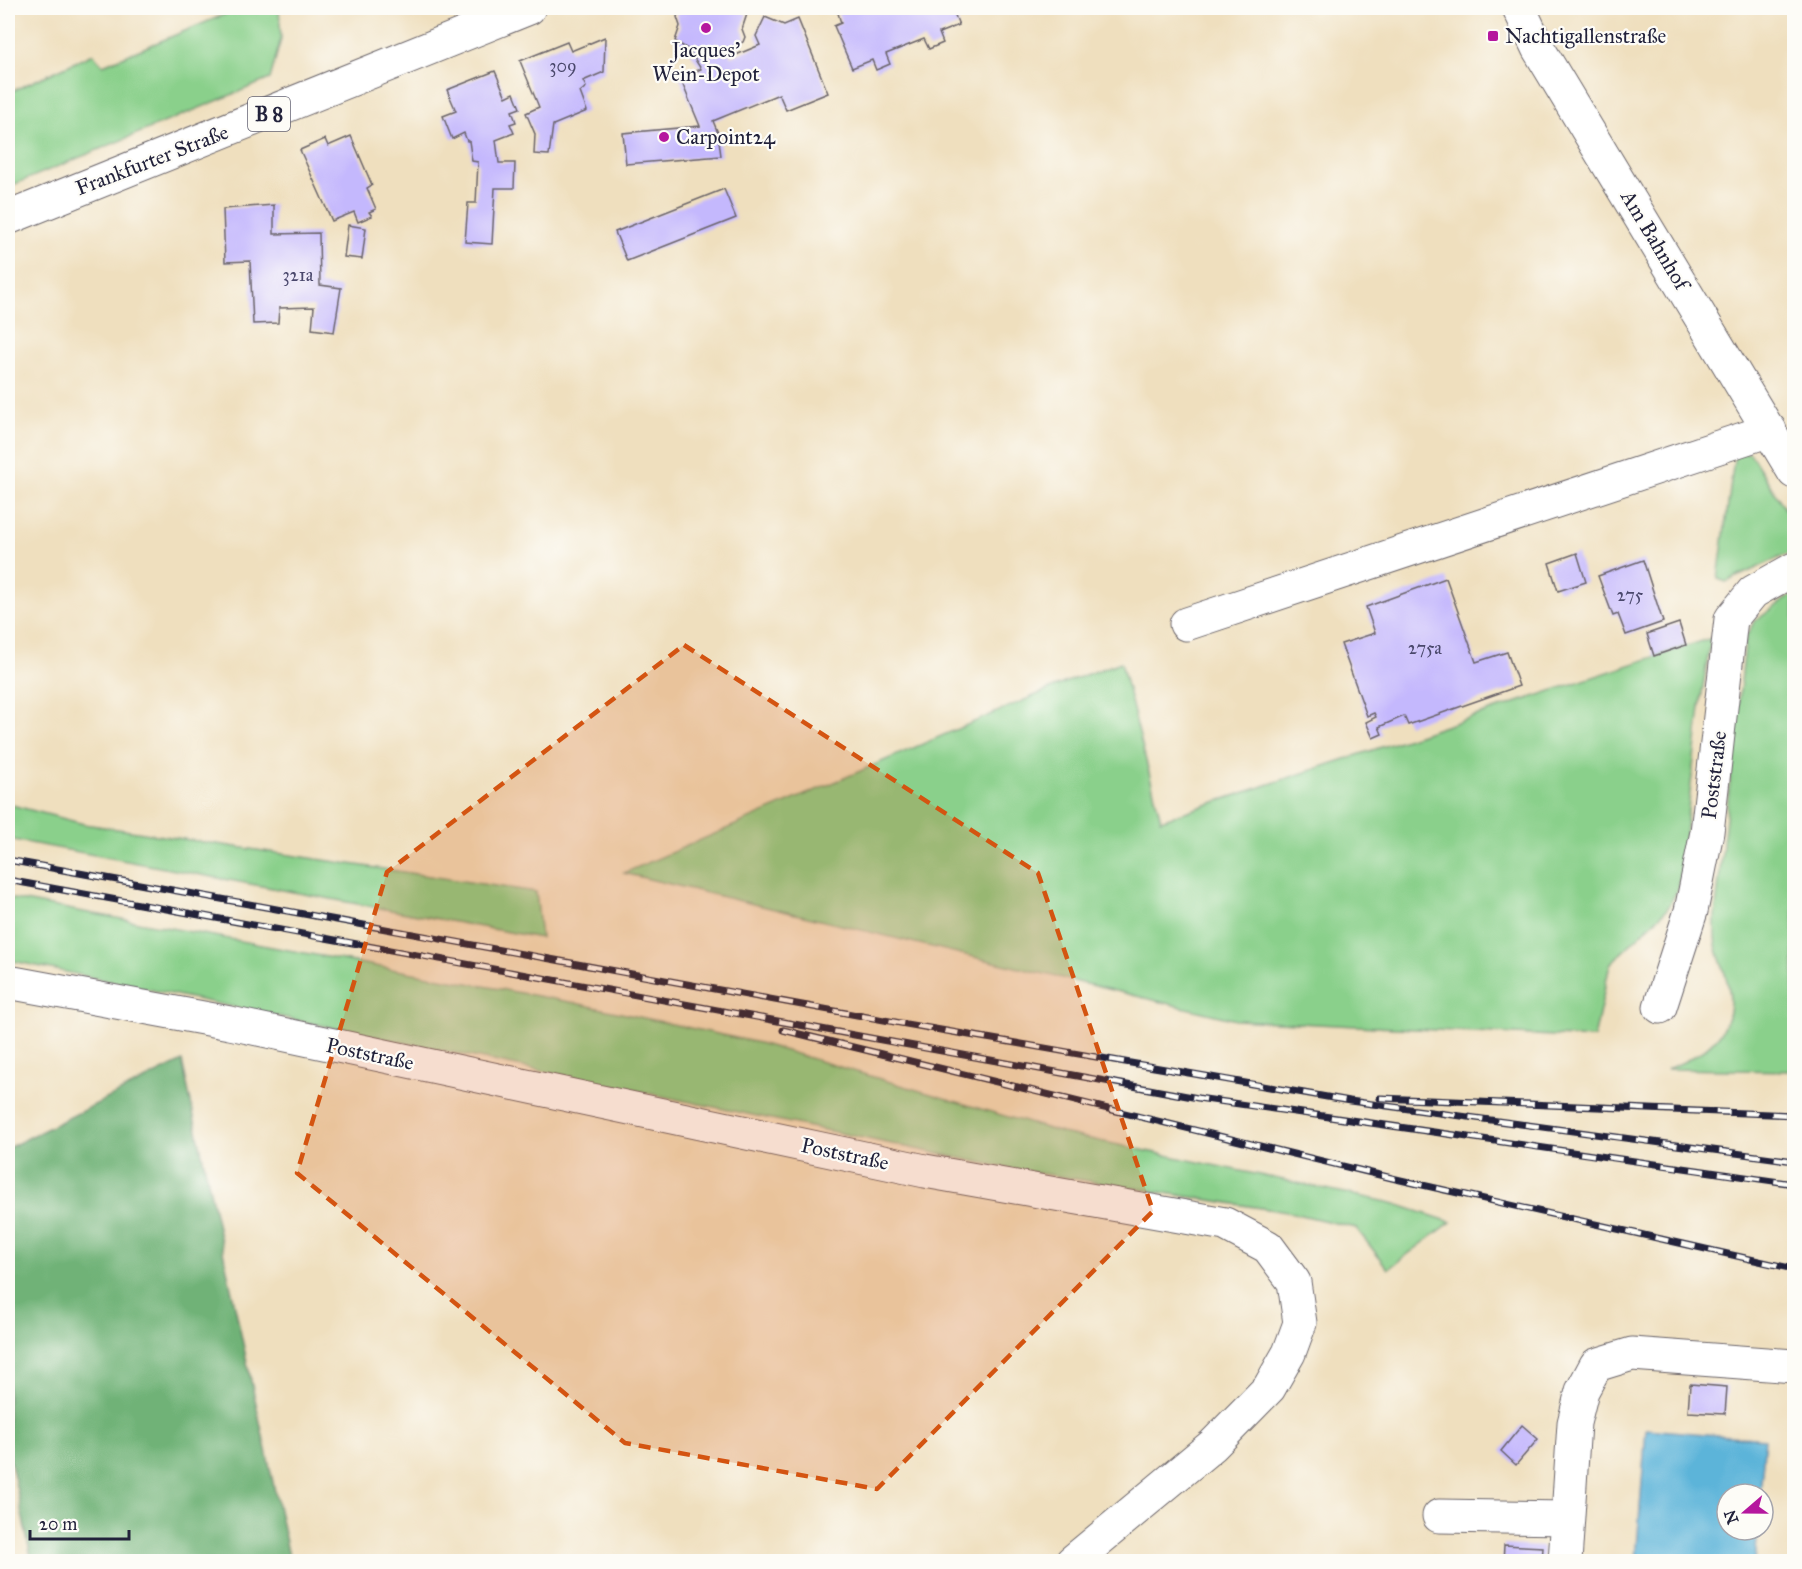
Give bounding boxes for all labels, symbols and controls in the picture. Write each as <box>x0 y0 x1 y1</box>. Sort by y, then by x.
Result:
marker: Jacques' Wein-Depot <box>699 21 713 35</box>
place label: Nachtigallenstraße <box>1505 23 1667 49</box>
marker: Nachtigallenstraße <box>1486 29 1500 43</box>
place label: Jacques' Wein-Depot <box>652 37 760 87</box>
house number: 309 <box>549 55 577 77</box>
road number: B 8 <box>248 97 290 131</box>
street label: Frankfurter Straße <box>72 119 232 201</box>
place label: Carpoint24 <box>676 124 776 150</box>
marker: Carpoint24 <box>657 130 671 144</box>
street label: Am Bahnhof <box>1615 185 1696 297</box>
house number: 321a <box>283 264 314 286</box>
house number: 275 <box>1617 584 1644 606</box>
house number: 275a <box>1408 637 1442 659</box>
street label: Poststraße <box>1696 729 1732 821</box>
street label: Poststraße <box>324 1032 416 1076</box>
street label: Poststraße <box>799 1132 891 1176</box>
north arrow <box>1715 1482 1775 1542</box>
scale bar <box>30 1503 129 1541</box>
text: N <box>1720 1507 1743 1527</box>
text: 20 m <box>39 1513 77 1535</box>

